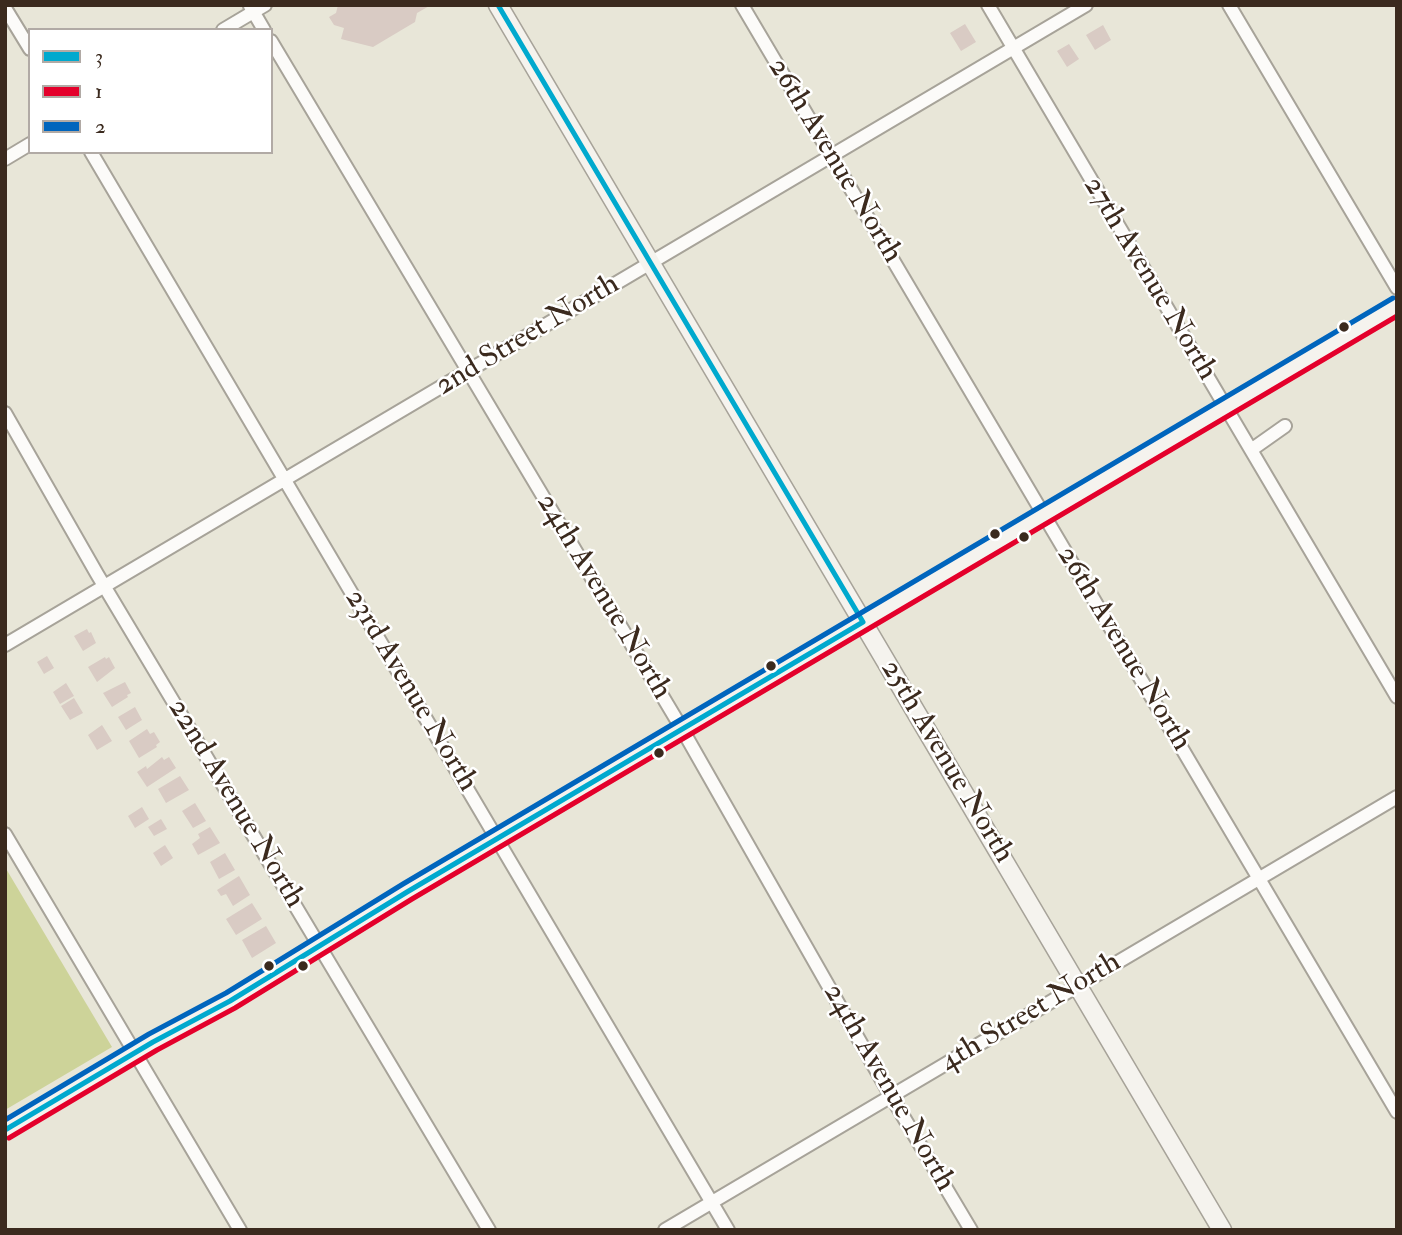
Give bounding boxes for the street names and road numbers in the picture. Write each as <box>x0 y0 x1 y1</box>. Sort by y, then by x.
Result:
street label: 26th Avenue North <box>759 52 909 270</box>
street label: 27th Avenue North <box>1074 171 1224 387</box>
street label: 2nd Street North <box>430 267 626 405</box>
street label: 24th Avenue North <box>527 488 679 706</box>
street label: 26th Avenue North <box>1048 540 1198 758</box>
street label: 23rd Avenue North <box>336 583 484 799</box>
street label: 25th Avenue North <box>871 654 1021 870</box>
street label: 22nd Avenue North <box>158 693 312 915</box>
street label: 4th Street North <box>934 945 1128 1081</box>
street label: 24th Avenue North <box>814 978 962 1198</box>

